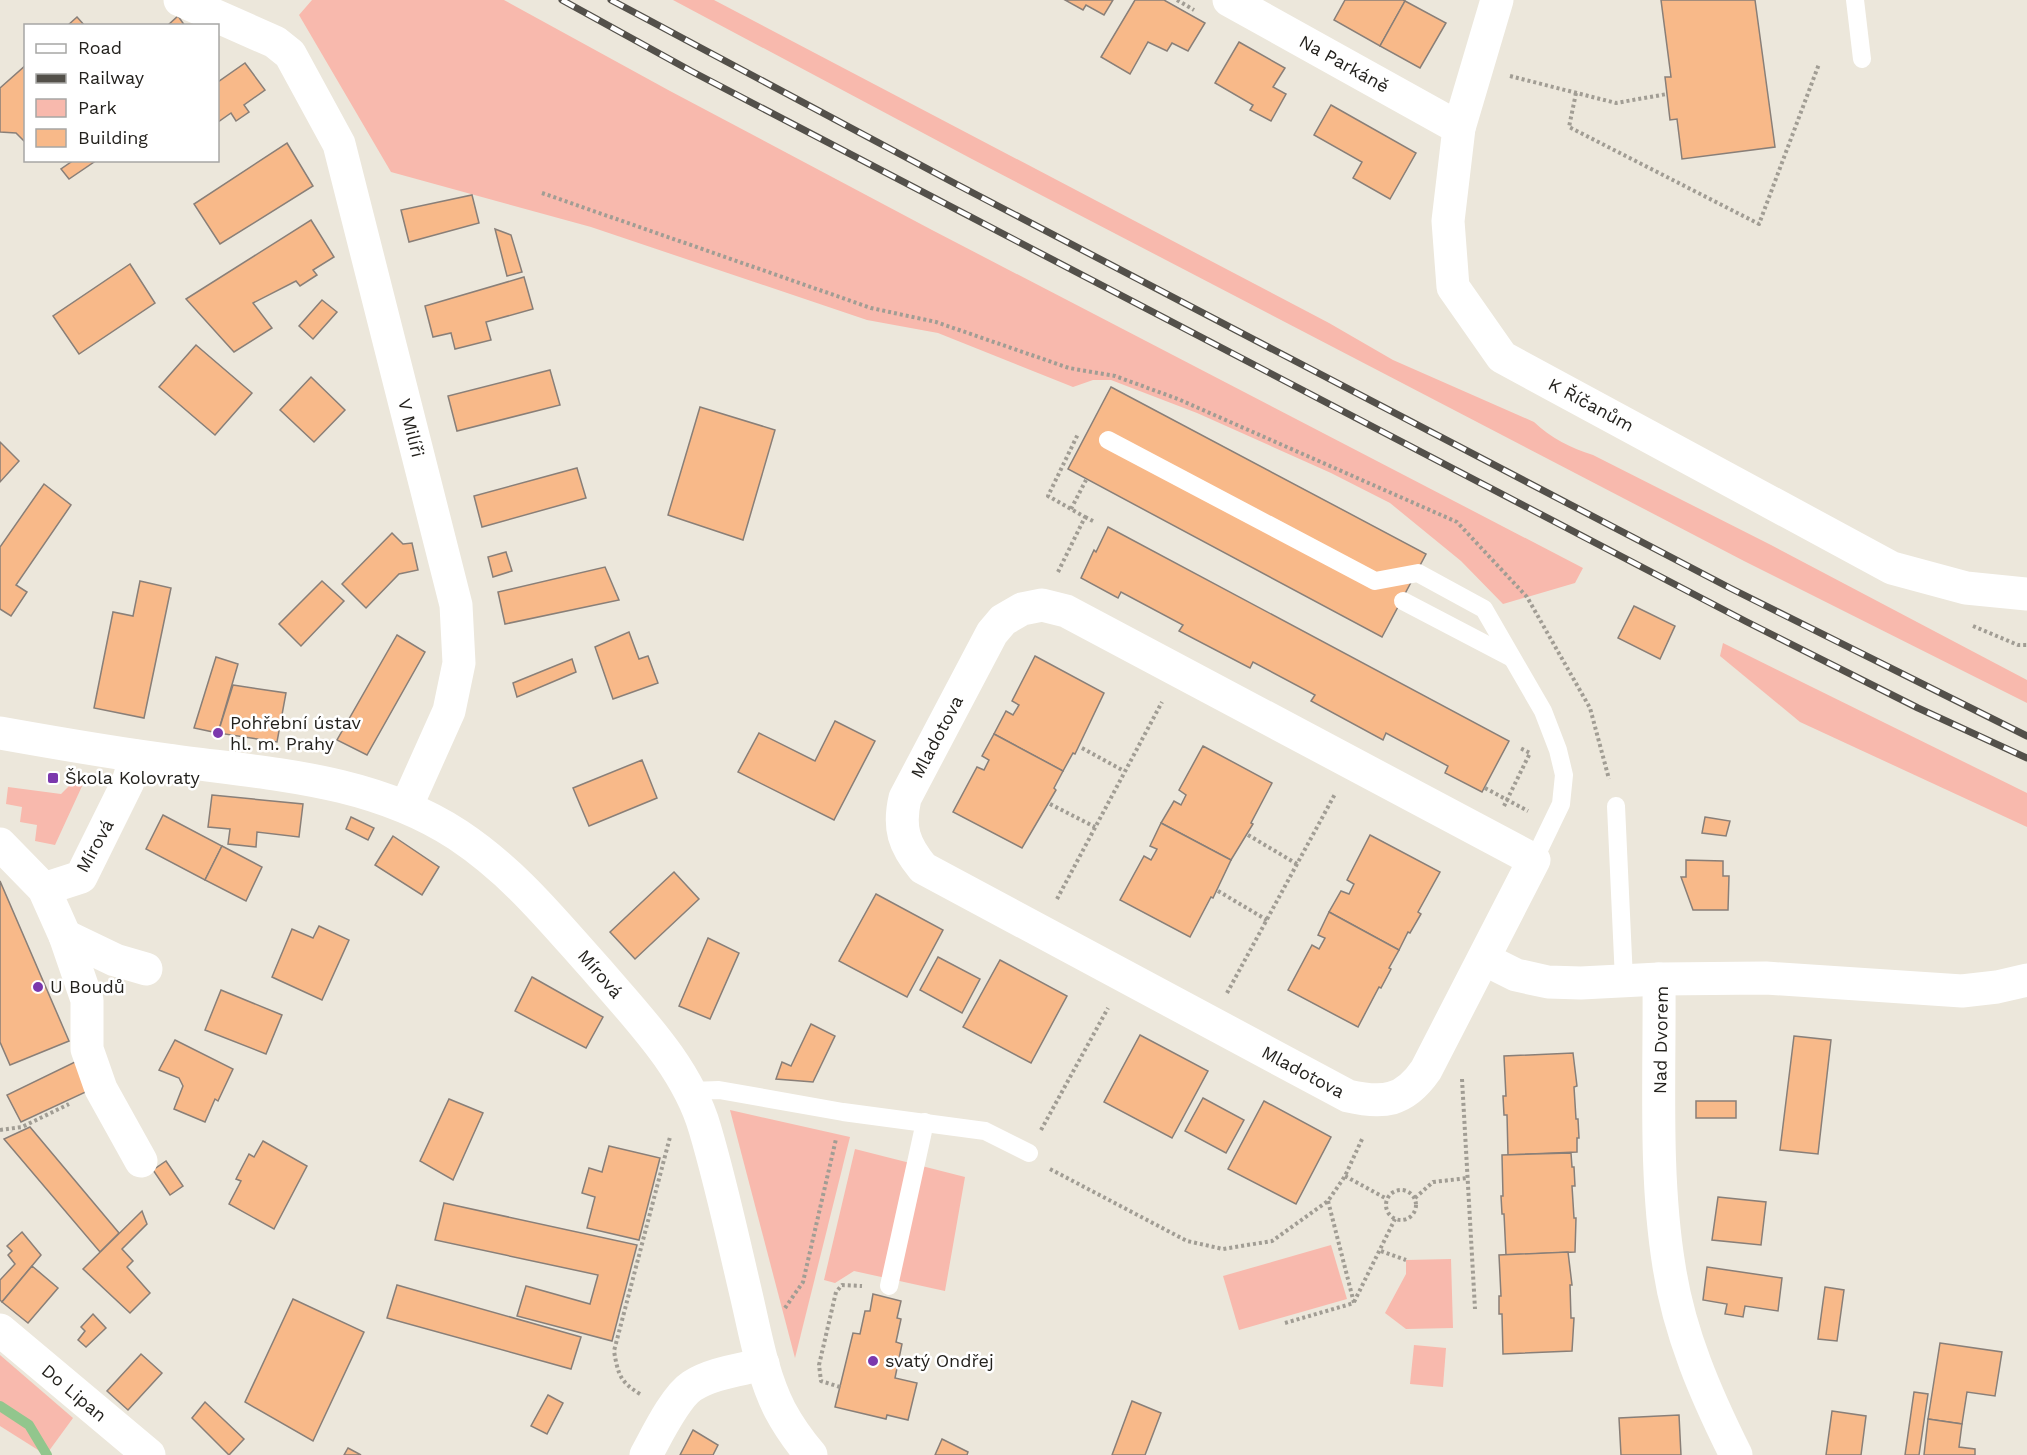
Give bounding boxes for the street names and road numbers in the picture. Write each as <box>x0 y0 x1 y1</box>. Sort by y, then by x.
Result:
street label: Na Parkáně <box>1296 30 1393 97</box>
street label: K Říčanům <box>1545 373 1638 436</box>
street label: V Milíři <box>394 396 429 459</box>
street label: Mladotova <box>906 692 967 782</box>
street label: Mírová <box>71 816 118 876</box>
street label: Mírová <box>574 945 627 1002</box>
street label: Nad Dvorem <box>1649 986 1672 1094</box>
street label: Mladotova <box>1258 1041 1348 1102</box>
street label: Do Lipan <box>38 1359 111 1426</box>

